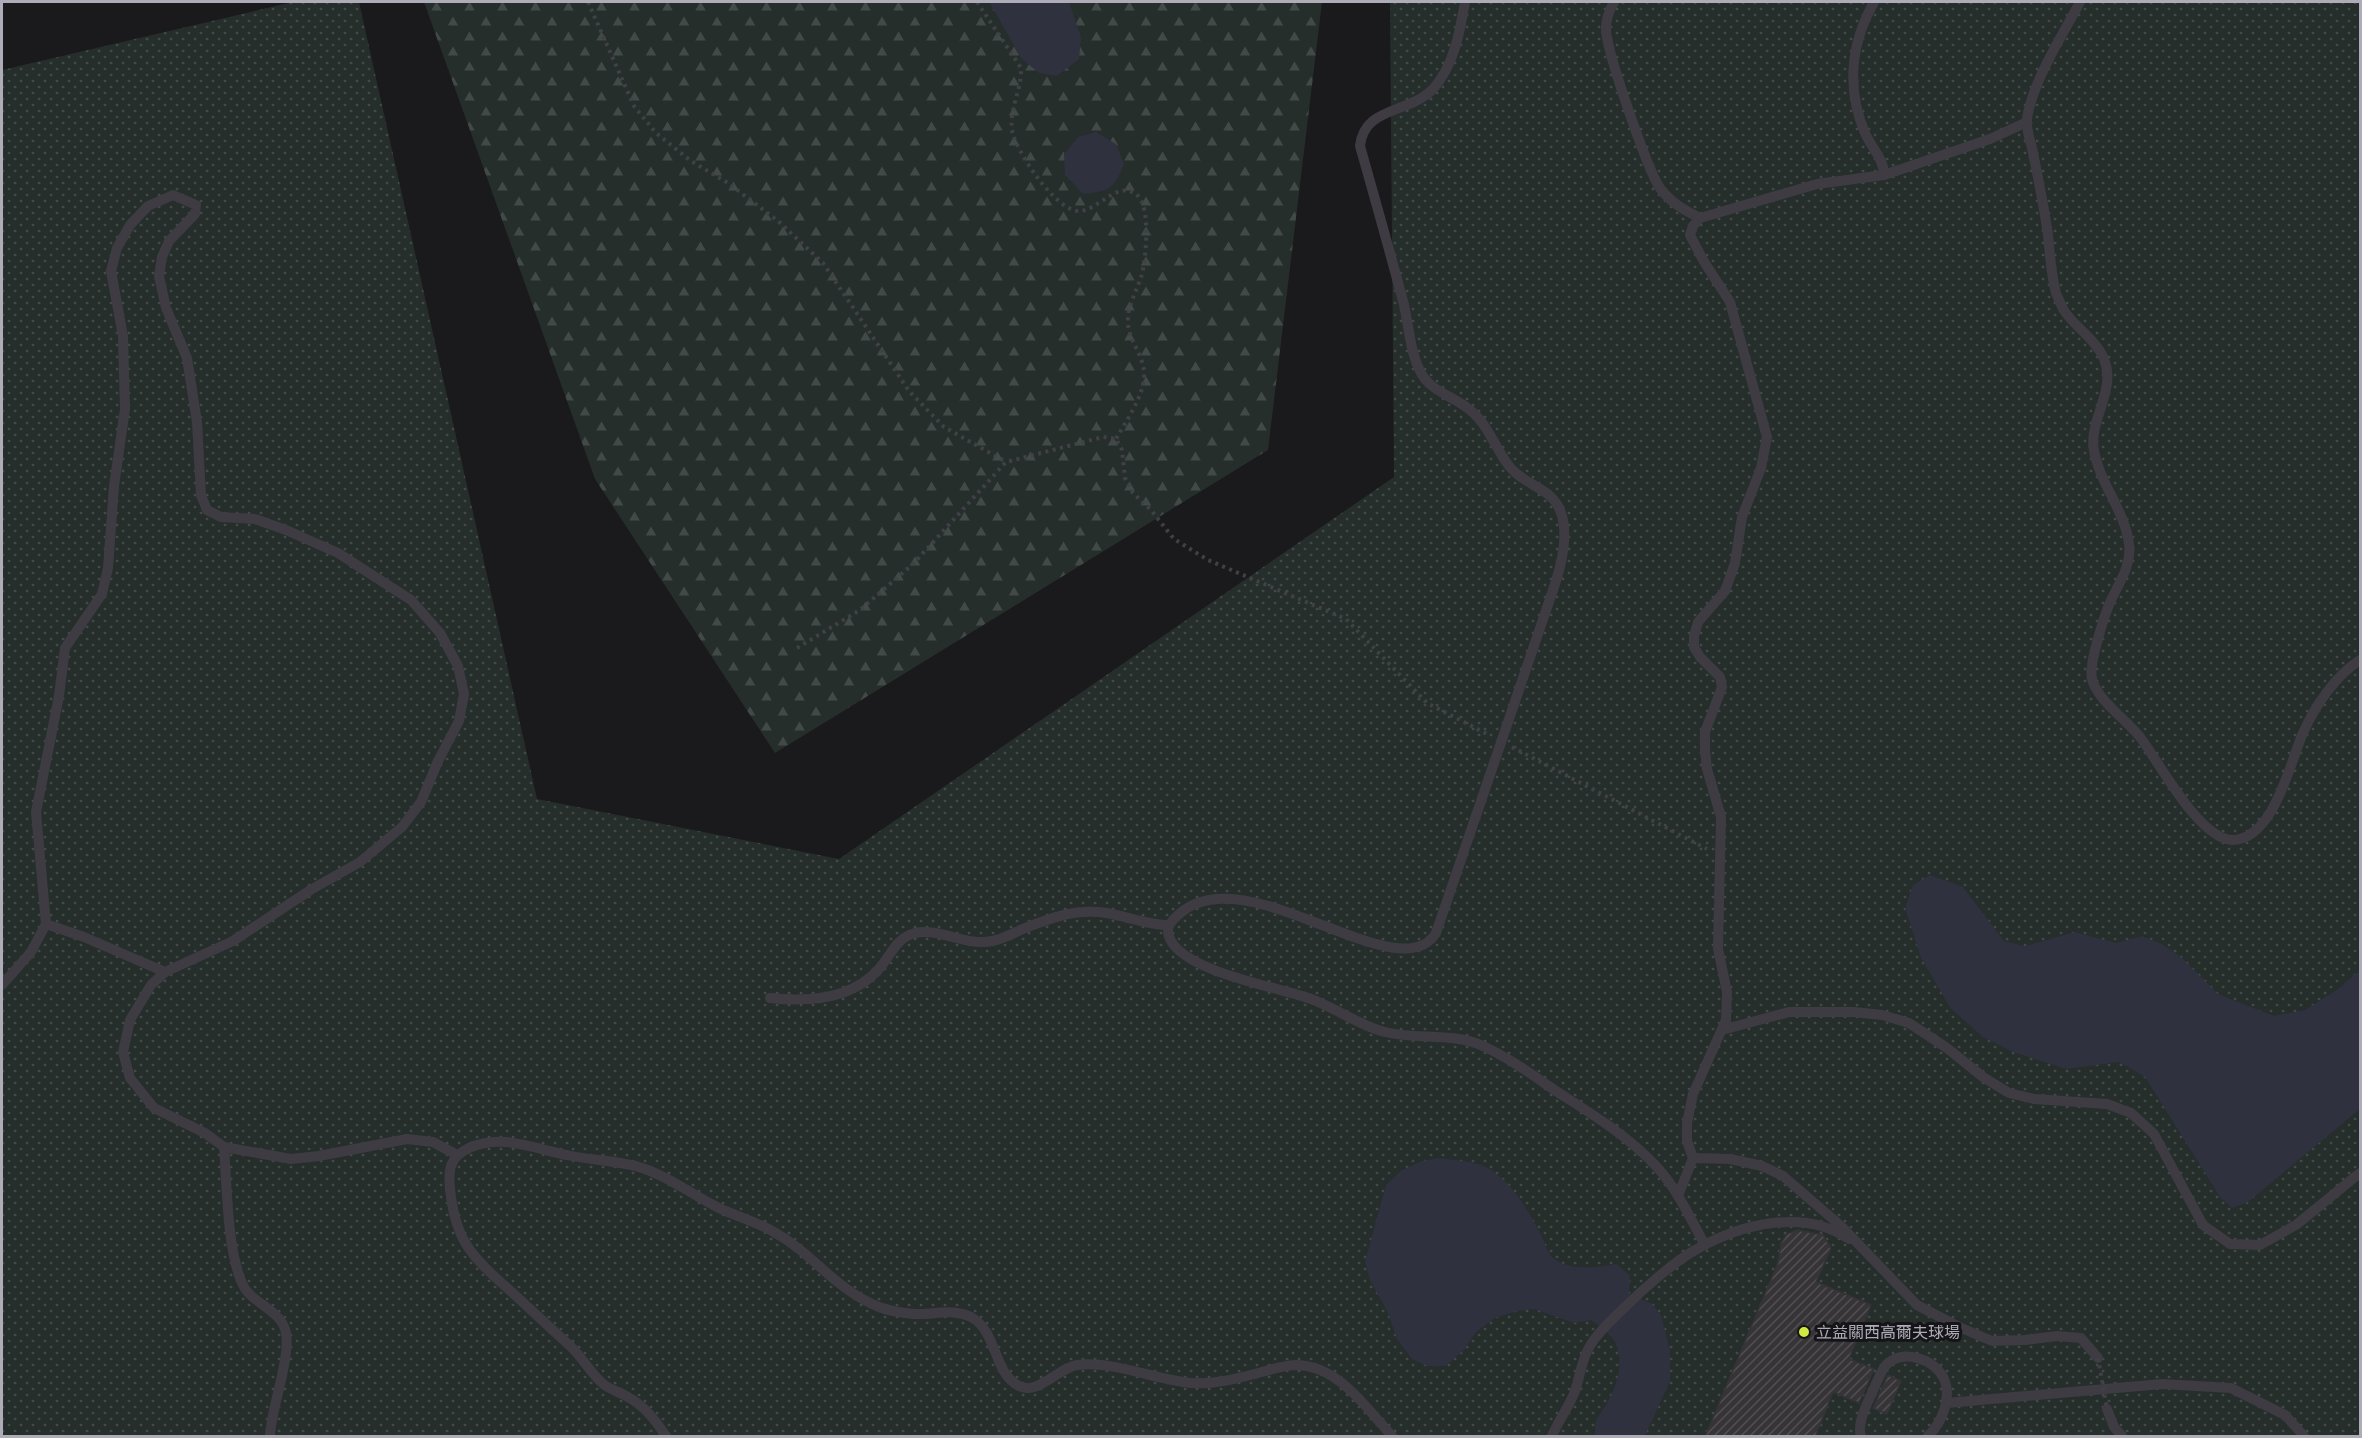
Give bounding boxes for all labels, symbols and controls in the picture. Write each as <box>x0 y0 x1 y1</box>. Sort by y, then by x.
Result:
place label: 立益關西高爾夫球場 <box>1816 1322 1960 1341</box>
marker: 立益關西高爾夫球場 <box>1797 1325 1811 1339</box>

